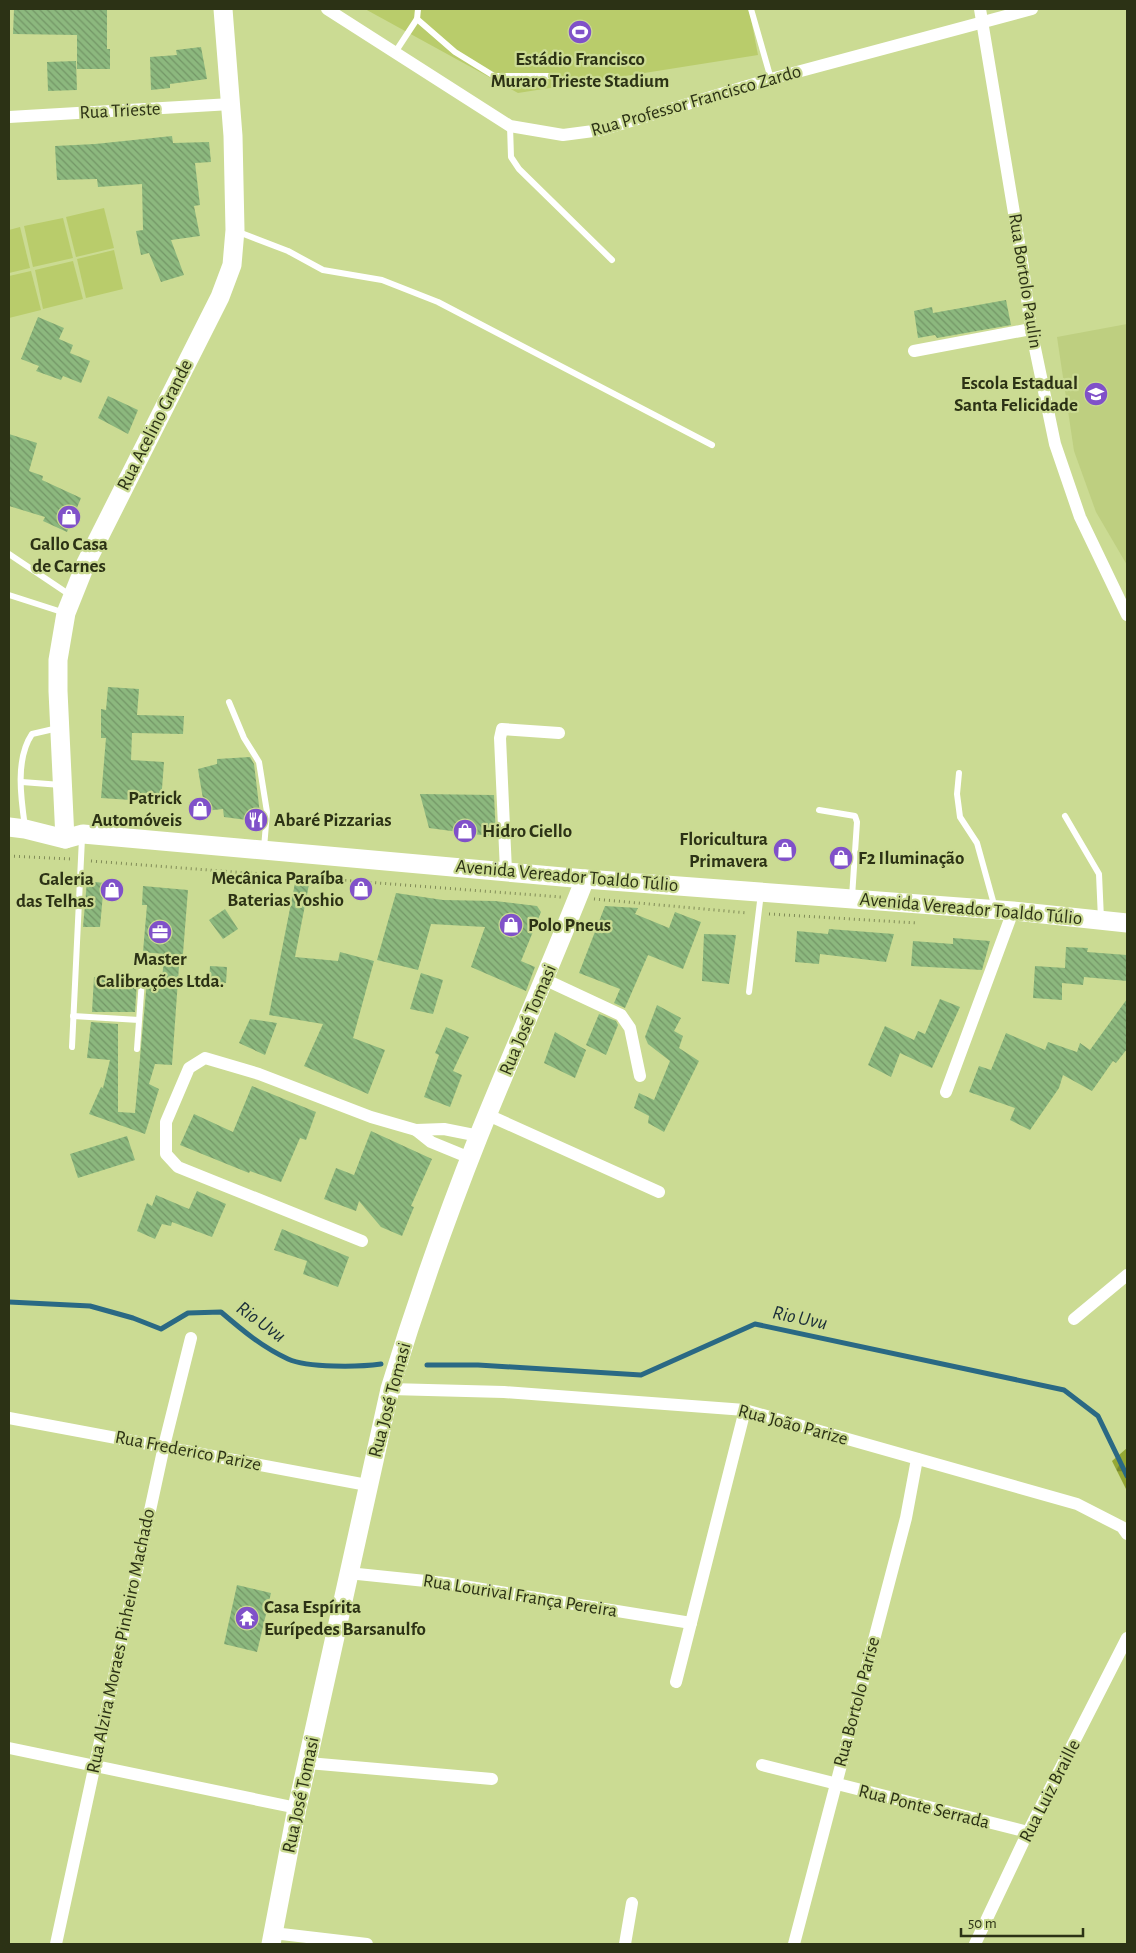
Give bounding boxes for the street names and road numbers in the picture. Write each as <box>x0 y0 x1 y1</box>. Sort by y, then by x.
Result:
street label: Rua Professor Francisco Zardo <box>589 62 803 140</box>
street label: Rua Trieste <box>79 99 161 123</box>
street label: Rua Bortolo Paulin <box>1005 212 1045 350</box>
street label: Rua Acelino Grande <box>114 357 196 493</box>
street label: Avenida Vereador Toaldo Túlio <box>455 857 679 895</box>
street label: Avenida Vereador Toaldo Túlio <box>859 890 1083 928</box>
street label: Rua José Tomasi <box>496 962 560 1078</box>
street label: Rua José Tomasi <box>366 1340 414 1460</box>
street label: Rua João Parize <box>736 1401 850 1449</box>
street label: Rua Frederico Parize <box>113 1428 263 1474</box>
street label: Rua Alzira Moraes Pinheiro Machado <box>84 1507 158 1775</box>
street label: Rua Lourival França Pereira <box>422 1571 619 1621</box>
street label: Rua Bortolo Parise <box>831 1635 883 1769</box>
street label: Rua José Tomasi <box>279 1735 323 1855</box>
street label: Rua Luiz Braille <box>1016 1737 1084 1845</box>
street label: Rua Ponte Serrada <box>857 1782 992 1833</box>

